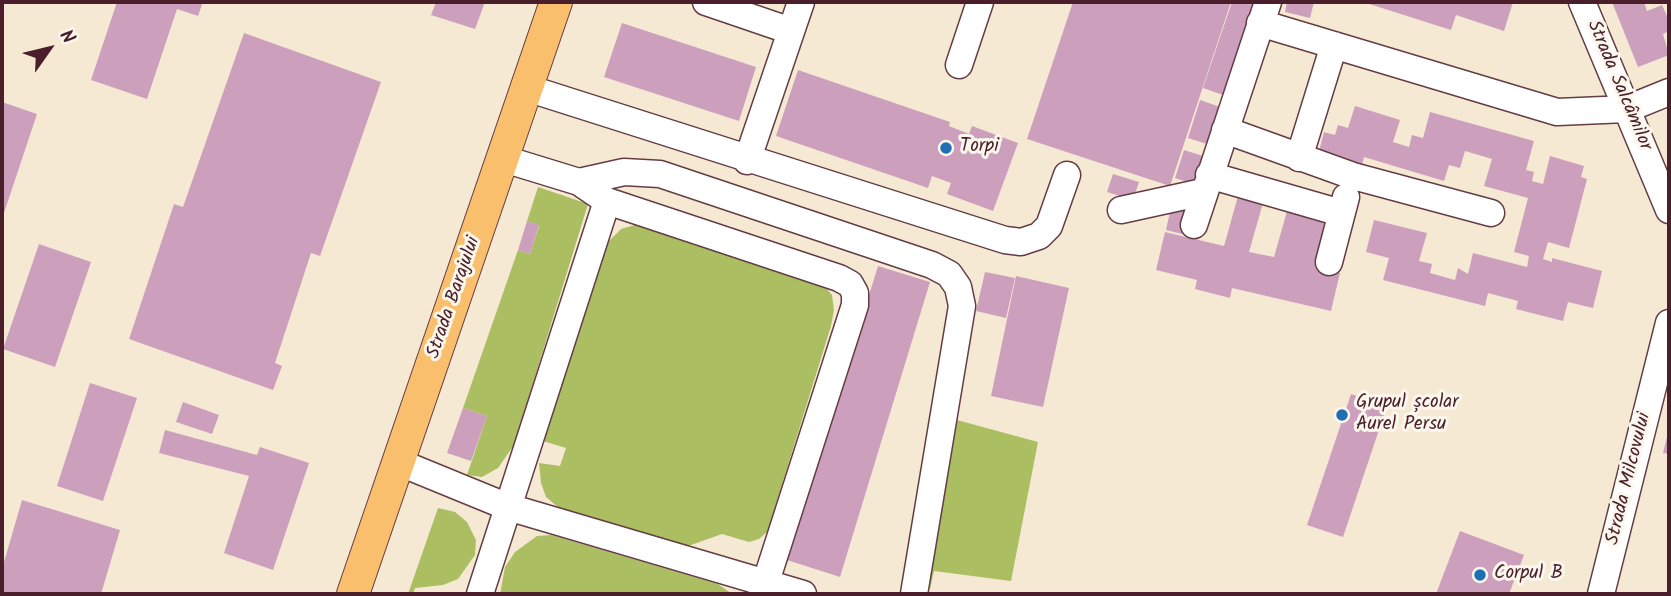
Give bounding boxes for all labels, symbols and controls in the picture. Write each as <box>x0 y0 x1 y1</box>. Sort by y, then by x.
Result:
north arrow <box>14 14 84 84</box>
street label: Strada Salcâmilor <box>1580 18 1656 154</box>
text: N <box>51 24 82 51</box>
place label: Torpi <box>960 137 999 159</box>
marker: Torpi <box>938 140 954 156</box>
street label: Strada Barajului <box>424 234 486 362</box>
place label: Grupul școlar Aurel Persu <box>1356 393 1459 437</box>
marker: Grupul școlar Aurel Persu <box>1334 407 1350 423</box>
street label: Strada Milcovului <box>1603 411 1657 547</box>
place label: Corpul B <box>1494 564 1563 586</box>
marker: Corpul B <box>1472 567 1488 583</box>

